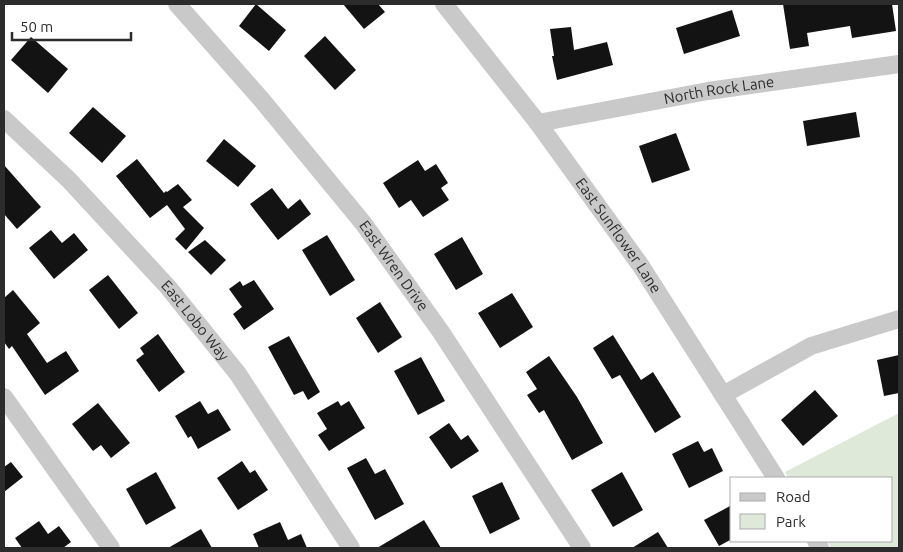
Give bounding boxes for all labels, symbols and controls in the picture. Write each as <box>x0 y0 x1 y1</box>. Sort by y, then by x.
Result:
scale bar <box>12 10 131 42</box>
text: 50 m <box>20 18 53 35</box>
street label: North Rock Lane <box>662 73 775 107</box>
street label: East Sunflower Lane <box>572 175 665 296</box>
street label: East Wren Drive <box>356 217 432 314</box>
street label: East Lobo Way <box>158 277 233 364</box>
legend <box>730 477 893 542</box>
text: Road <box>776 488 811 505</box>
text: Park <box>776 513 806 530</box>

